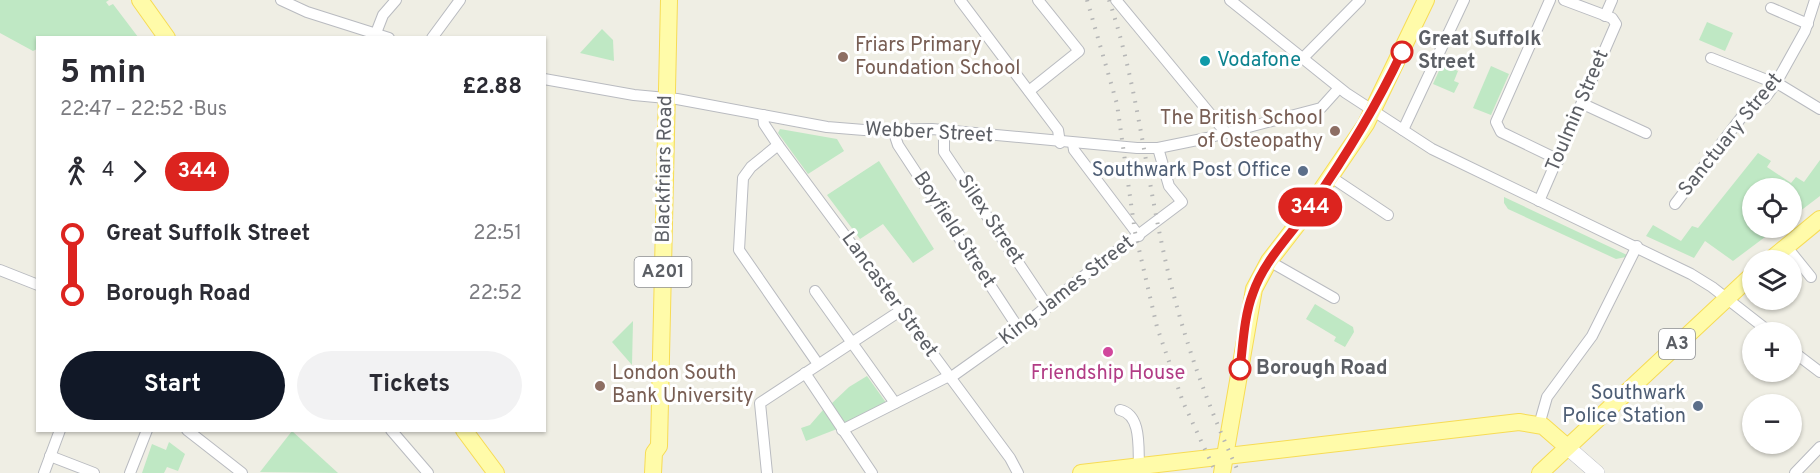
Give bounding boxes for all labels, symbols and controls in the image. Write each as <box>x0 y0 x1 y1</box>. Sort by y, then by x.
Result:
place label: Great Suffolk Street <box>1418 27 1541 76</box>
place label: Friars Primary Foundation School <box>855 33 1021 82</box>
marker: Great Suffolk Street <box>1391 41 1413 63</box>
street label: Toulmin Street <box>1541 46 1615 176</box>
place label: Vodafone <box>1217 48 1301 74</box>
marker: Friars Primary Foundation School <box>836 50 850 64</box>
text: 5 min <box>60 53 146 95</box>
marker: Vodafone <box>1198 54 1212 68</box>
street label: Sanctuary Street <box>1673 68 1789 202</box>
text: £2.88 <box>462 74 522 101</box>
street label: Blackfriars Road <box>651 95 679 243</box>
text: 22:47 – 22:52 · Bus <box>60 97 227 123</box>
place label: The British School of Osteopathy <box>1160 106 1323 155</box>
street label: Webber Street <box>864 117 994 149</box>
marker: The British School of Osteopathy <box>1328 124 1342 138</box>
icon: walk <box>60 155 93 188</box>
icon: forward <box>123 155 156 188</box>
text: 4 <box>102 158 114 184</box>
text: 344 <box>177 158 217 185</box>
place label: Southwark Post Office <box>1092 158 1291 184</box>
marker: Southwark Post Office <box>1296 164 1310 178</box>
street label: Boyfield Street <box>907 167 1001 293</box>
street label: Silex Street <box>951 170 1029 270</box>
map controls <box>1742 178 1802 454</box>
button: locate <box>1742 178 1802 238</box>
line badge: 344 <box>1276 188 1344 226</box>
text: 344 <box>1290 194 1330 221</box>
text: Great Suffolk Street <box>106 221 310 248</box>
text: 22:51 <box>473 221 522 247</box>
street label: Lancaster Street <box>835 227 943 363</box>
street label: King James Street <box>994 230 1140 352</box>
button: layers <box>1742 250 1802 310</box>
road number: A201 <box>634 257 692 287</box>
text: Borough Road <box>106 281 251 308</box>
text: 22:52 <box>468 281 522 307</box>
button: + <box>1742 322 1802 382</box>
road number: A3 <box>1659 329 1695 359</box>
marker: Friendship House <box>1101 345 1115 359</box>
button: Start <box>60 351 285 420</box>
button: Tickets <box>297 351 522 420</box>
place label: Borough Road <box>1256 356 1388 382</box>
marker: Borough Road <box>1229 358 1251 380</box>
place label: London South Bank University <box>612 361 754 410</box>
place label: Friendship House <box>1031 361 1185 387</box>
marker: London South Bank University <box>593 379 607 393</box>
place label: Southwark Police Station <box>1562 381 1686 430</box>
button: − <box>1742 394 1802 454</box>
marker: Southwark Police Station <box>1691 399 1705 413</box>

